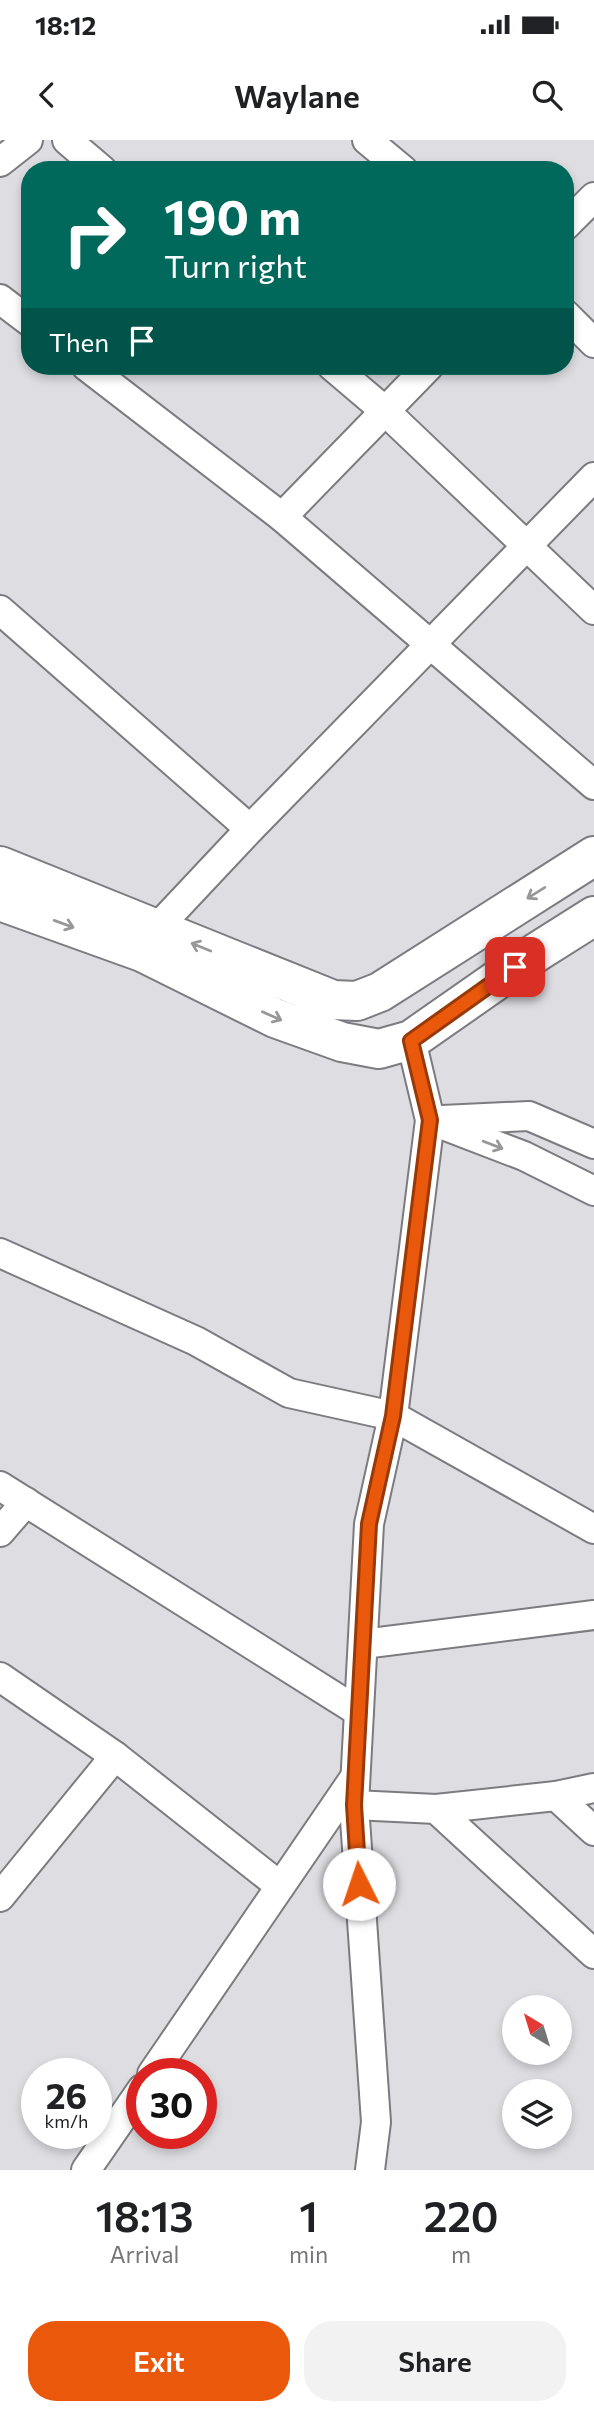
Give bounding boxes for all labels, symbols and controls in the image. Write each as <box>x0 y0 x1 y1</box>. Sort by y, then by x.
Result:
text: 18:12 <box>35 9 96 40</box>
text: Waylane <box>234 75 360 115</box>
icon: back <box>28 76 66 114</box>
icon: search <box>528 76 566 114</box>
text: 190 m <box>164 185 301 245</box>
icon: right <box>49 189 140 280</box>
text: Turn right <box>164 245 307 285</box>
icon: arrive <box>123 322 161 360</box>
text: Then <box>49 326 109 357</box>
one-way arrow <box>527 886 547 900</box>
one-way arrow <box>53 919 75 931</box>
pin <box>485 937 545 997</box>
one-way arrow <box>191 939 213 952</box>
icon: arrive <box>496 948 534 986</box>
one-way arrow <box>261 1010 282 1023</box>
one-way arrow <box>482 1139 504 1152</box>
position arrow <box>322 1847 396 1921</box>
north arrow <box>502 1995 572 2065</box>
map controls <box>502 1995 572 2149</box>
speed limit sign: 30 <box>126 2058 217 2149</box>
text: 26 <box>46 2073 87 2116</box>
button: layers <box>502 2079 572 2149</box>
text: km/h <box>45 2110 88 2132</box>
text: 18:13 <box>95 2189 194 2241</box>
text: 1 <box>299 2189 318 2241</box>
text: 220 <box>424 2189 499 2241</box>
text: Arrival <box>110 2240 179 2268</box>
text: min <box>289 2240 328 2268</box>
text: m <box>451 2240 471 2268</box>
button: Exit <box>28 2321 290 2401</box>
button: Share <box>304 2321 566 2401</box>

